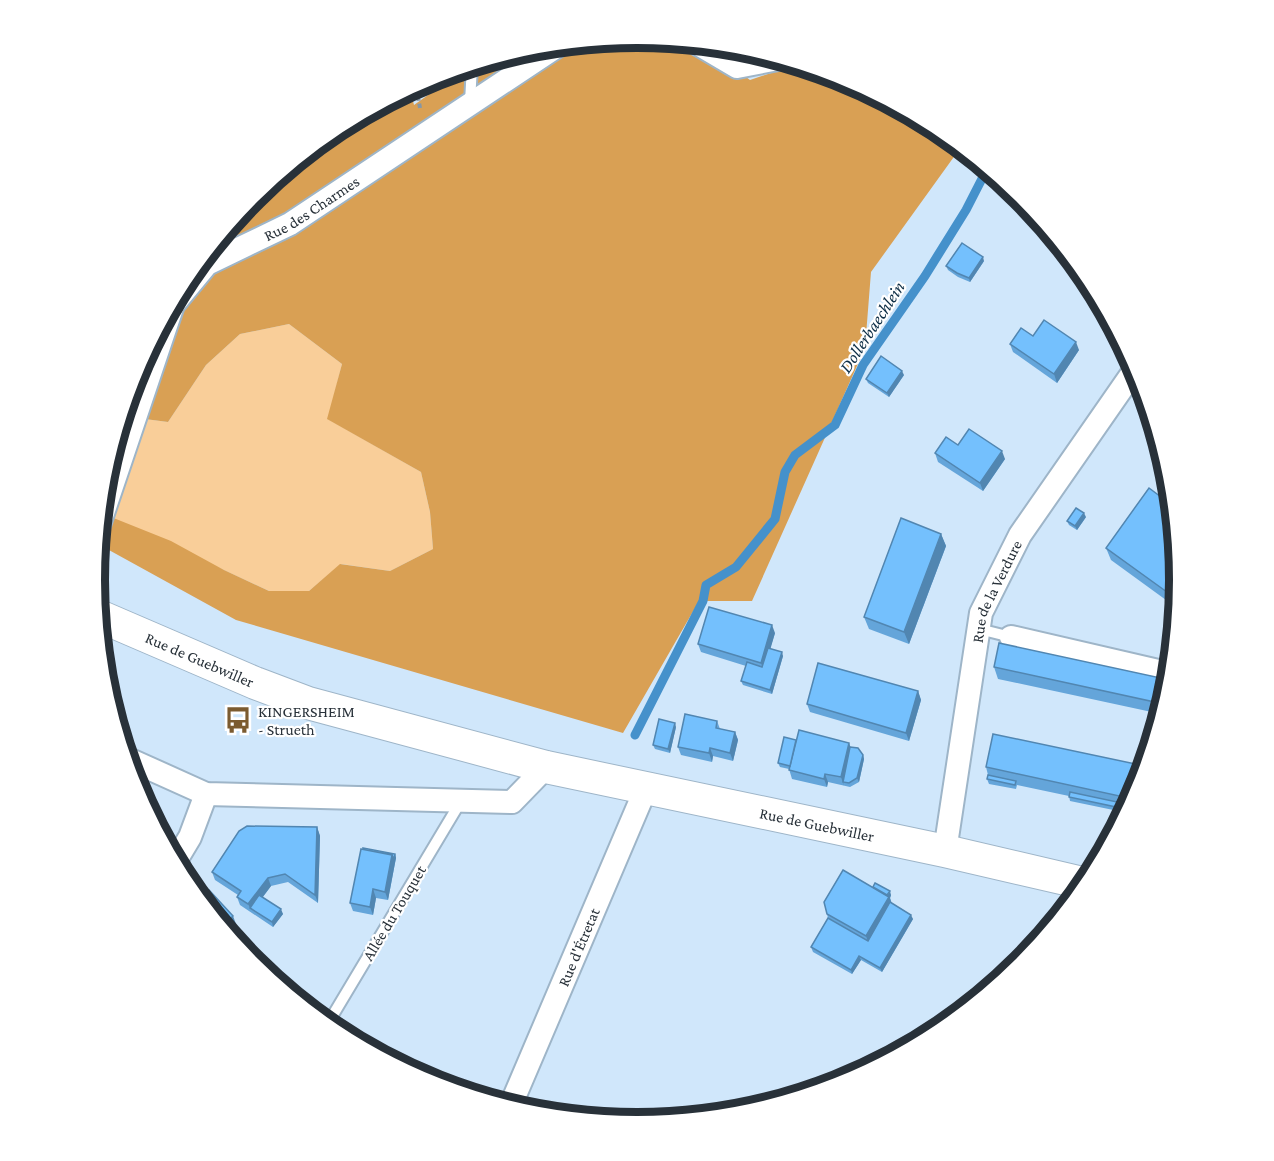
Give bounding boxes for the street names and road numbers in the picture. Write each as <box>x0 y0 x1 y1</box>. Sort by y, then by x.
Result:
street label: Rue des Charmes <box>261 172 362 244</box>
street label: Rue de la Verdure <box>968 537 1025 644</box>
street label: Rue de Guebwiller <box>143 628 257 690</box>
street label: Rue de Guebwiller <box>758 804 876 844</box>
street label: Allée du Touquet <box>359 862 430 964</box>
street label: Rue d'Étretat <box>554 905 603 989</box>

